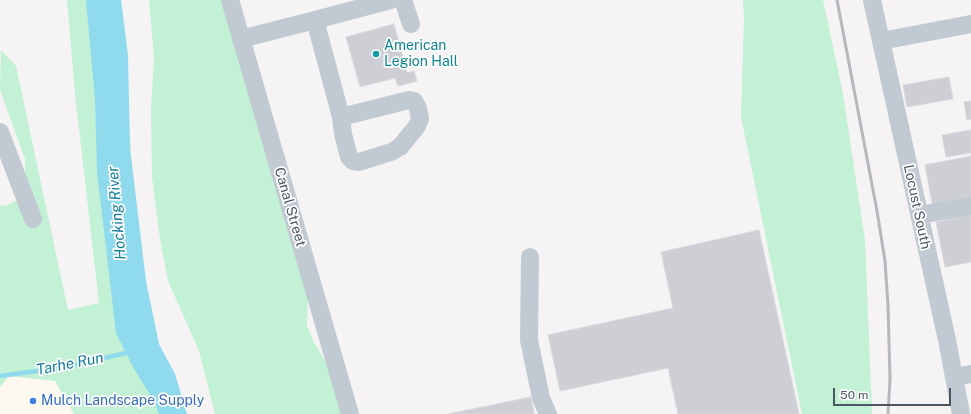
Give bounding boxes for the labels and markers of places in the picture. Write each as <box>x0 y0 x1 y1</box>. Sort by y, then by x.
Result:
place label: American Legion Hall <box>384 38 458 70</box>
marker: American Legion Hall <box>371 49 381 59</box>
place label: Mulch Landscape Supply <box>41 393 204 409</box>
marker: Mulch Landscape Supply <box>28 396 38 406</box>

